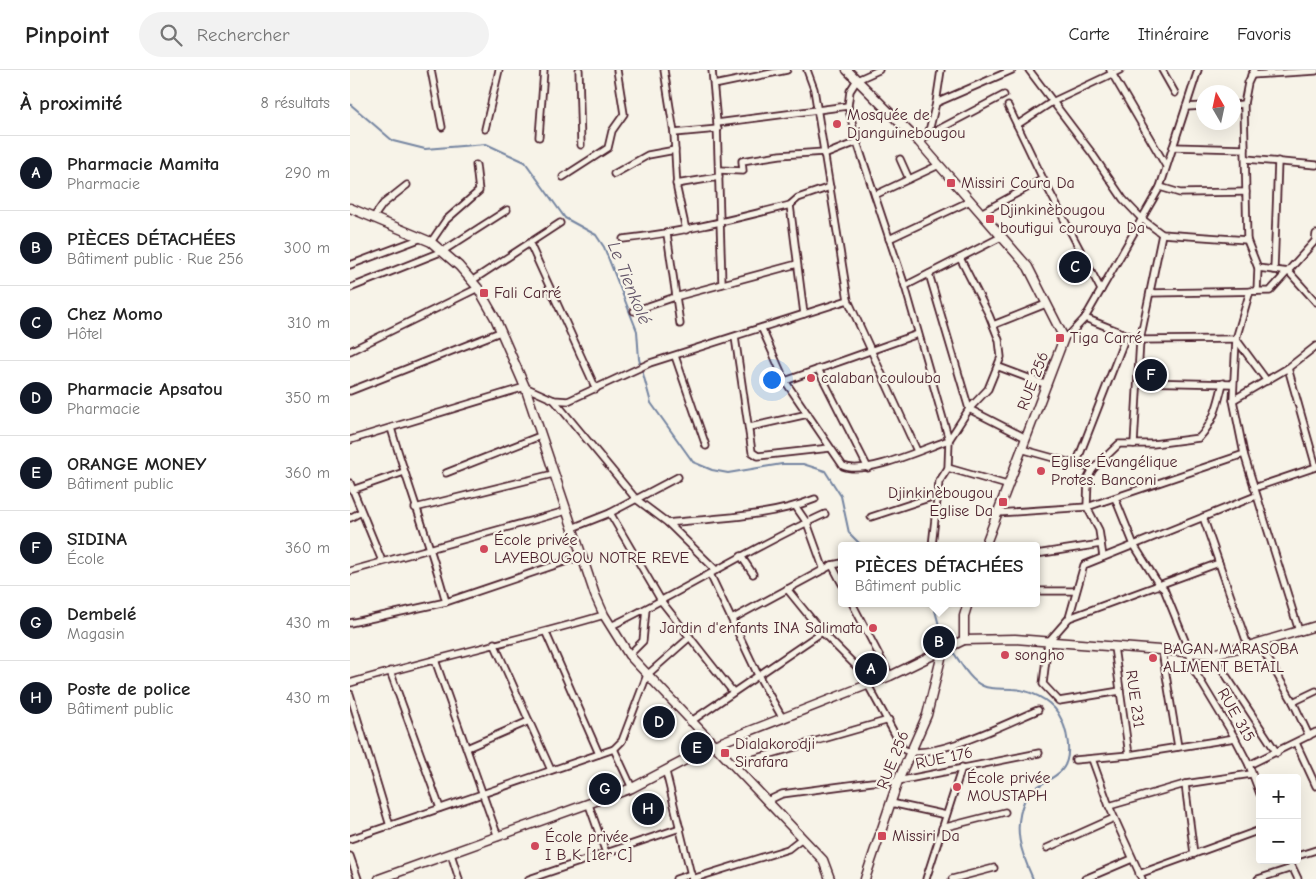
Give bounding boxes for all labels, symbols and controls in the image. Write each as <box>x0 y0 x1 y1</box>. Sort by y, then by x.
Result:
search box <box>139 12 489 57</box>
text: Pinpoint <box>25 21 109 49</box>
icon: search <box>157 21 185 49</box>
text: Rechercher <box>197 24 290 46</box>
text: Carte <box>1069 24 1110 45</box>
text: Itinéraire <box>1138 24 1209 45</box>
text: Favoris <box>1237 24 1291 45</box>
north arrow <box>1196 85 1241 130</box>
text: À proximité <box>20 91 122 115</box>
text: 8 résultats <box>261 94 330 112</box>
place label: Mosquée de Djanguinebougou <box>847 106 965 142</box>
marker: Mosquée de Djanguinebougou <box>831 118 843 130</box>
text: Pharmacie Mamita <box>67 153 219 175</box>
text: A <box>32 164 40 182</box>
text: 290 m <box>285 164 330 182</box>
place label: Missiri Coura Da <box>961 174 1075 192</box>
text: Pharmacie <box>67 175 140 193</box>
marker: Missiri Coura Da <box>945 177 957 189</box>
place label: Djinkinèbougou boutigui courouya Da <box>1000 201 1145 237</box>
marker: Djinkinèbougou boutigui courouya Da <box>984 213 996 225</box>
text: PIÈCES DÉTACHÉES <box>67 228 236 250</box>
water label: Le Tienkolé <box>603 238 655 328</box>
text: B <box>31 239 41 257</box>
text: 300 m <box>284 239 330 257</box>
pin: C <box>1059 248 1091 286</box>
text: Bâtiment public · Rue 256 <box>67 250 244 268</box>
place label: Fali Carré <box>494 284 561 302</box>
marker: Fali Carré <box>478 287 490 299</box>
text: Chez Momo <box>67 303 163 325</box>
text: C <box>31 314 41 332</box>
text: 310 m <box>287 314 330 332</box>
text: Hôtel <box>67 325 103 343</box>
place label: Tiga Carré <box>1070 329 1142 347</box>
marker: Tiga Carré <box>1054 332 1066 344</box>
street label: RUE 256 <box>1014 349 1052 413</box>
pin: F <box>1135 356 1167 394</box>
your location <box>759 367 785 393</box>
place label: calaban coulouba <box>821 369 941 387</box>
marker: calaban coulouba <box>805 372 817 384</box>
text: Pharmacie Apsatou <box>67 378 223 400</box>
text: D <box>31 389 41 407</box>
text: 350 m <box>285 389 330 407</box>
text: Pharmacie <box>67 400 140 418</box>
place label: Eglise Évangélique Protes. Banconi <box>1051 452 1177 489</box>
text: ORANGE MONEY <box>67 453 206 475</box>
text: E <box>31 464 41 482</box>
text: 360 m <box>285 464 330 482</box>
marker: Eglise Évangélique Protes. Banconi <box>1035 465 1047 477</box>
text: Bâtiment public <box>67 475 173 493</box>
place label: Djinkinèbougou Eglise Da <box>888 484 993 520</box>
marker: Djinkinèbougou Eglise Da <box>997 496 1009 508</box>
text: SIDINA <box>67 528 127 550</box>
place label: École privée LAYEBOUGOU NOTRE REVE <box>494 530 690 567</box>
text: F <box>31 539 41 557</box>
text: 360 m <box>285 539 330 557</box>
popup <box>838 542 1040 607</box>
marker: École privée LAYEBOUGOU NOTRE REVE <box>478 543 490 555</box>
text: École <box>67 550 104 568</box>
text: PIÈCES DÉTACHÉES <box>855 555 1023 577</box>
text: Bâtiment public <box>855 577 961 595</box>
text: Dembelé <box>67 603 136 625</box>
text: G <box>30 614 42 632</box>
text: 430 m <box>286 614 330 632</box>
place label: Jardin d'enfants INA Salimata <box>659 619 863 637</box>
marker: Jardin d'enfants INA Salimata <box>867 622 879 634</box>
pin: B <box>923 623 955 661</box>
text: Magasin <box>67 625 125 643</box>
place label: BAGAN MARASOBA ALIMENT BETAIL <box>1163 640 1299 676</box>
place label: songho <box>1015 646 1064 664</box>
marker: songho <box>999 649 1011 661</box>
pin: A <box>855 650 887 688</box>
marker: BAGAN MARASOBA ALIMENT BETAIL <box>1147 652 1159 664</box>
street label: RUE 231 <box>1122 669 1148 729</box>
text: Poste de police <box>67 678 190 700</box>
street label: RUE 315 <box>1214 685 1258 745</box>
text: H <box>30 689 42 707</box>
text: 430 m <box>286 689 330 707</box>
text: Bâtiment public <box>67 700 173 718</box>
pin: D <box>643 703 675 741</box>
street label: RUE 256 <box>873 728 913 792</box>
pin: E <box>681 729 713 767</box>
place label: Dialakorodji Sirafara <box>735 735 815 771</box>
street label: RUE 176 <box>914 743 974 773</box>
marker: Dialakorodji Sirafara <box>719 747 731 759</box>
place label: École privée MOUSTAPH <box>967 768 1051 805</box>
pin: G <box>589 770 621 808</box>
map controls <box>1256 774 1301 864</box>
button: + <box>1256 774 1301 819</box>
marker: École privée MOUSTAPH <box>951 781 963 793</box>
pin: H <box>632 790 664 828</box>
button: − <box>1256 819 1301 864</box>
place label: École privée I B K [1er C] <box>545 827 632 864</box>
place label: Missiri Da <box>892 827 960 845</box>
marker: Missiri Da <box>876 830 888 842</box>
marker: École privée I B K [1er C] <box>529 840 541 852</box>

